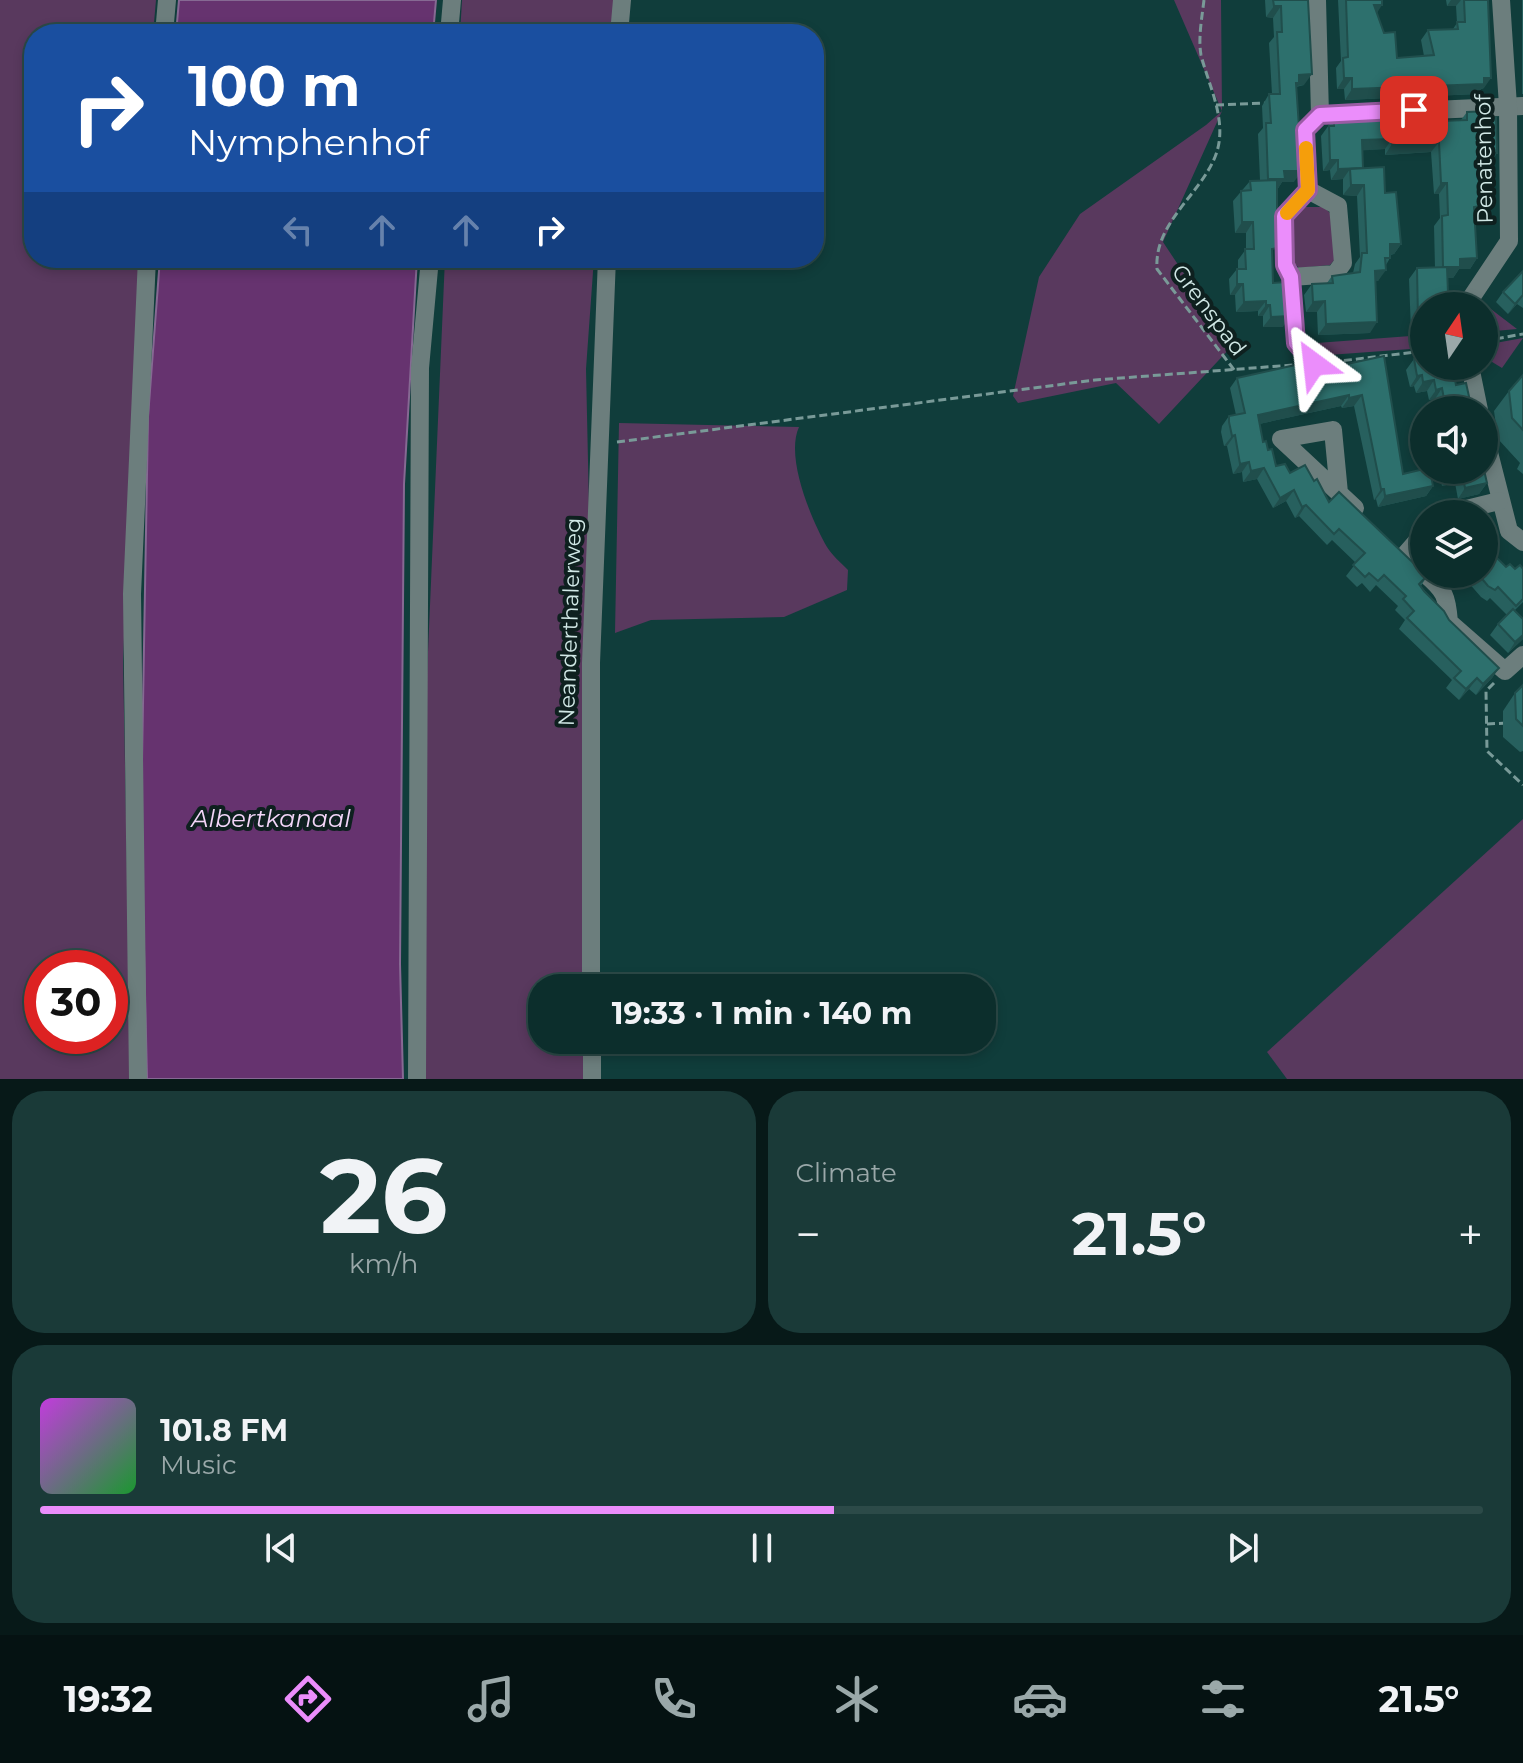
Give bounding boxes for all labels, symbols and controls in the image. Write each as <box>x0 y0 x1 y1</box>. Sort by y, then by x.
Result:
text: 100 m <box>188 52 361 120</box>
icon: right <box>56 56 160 160</box>
pin <box>1380 76 1448 144</box>
icon: arrive <box>1392 88 1436 132</box>
street label: Penatenhof <box>1469 93 1499 224</box>
text: Nymphenhof <box>188 120 429 164</box>
icon: left <box>276 208 320 252</box>
icon: ahead <box>360 208 404 252</box>
icon: ahead <box>444 208 488 252</box>
icon: right <box>528 208 572 252</box>
street label: Grenspad <box>1166 259 1252 361</box>
north arrow <box>1410 292 1498 380</box>
map controls <box>1410 292 1498 588</box>
position arrow <box>1272 322 1356 406</box>
button: sound <box>1410 396 1498 484</box>
button: layers <box>1410 500 1498 588</box>
street label: Neanderthalerweg <box>553 517 587 727</box>
water label: Albertkanaal <box>189 804 351 833</box>
speed limit sign: 30 <box>24 950 128 1054</box>
text: 19:33 · 1 min · 140 m <box>612 995 912 1032</box>
text: 26 <box>320 1132 448 1259</box>
text: Climate <box>796 1157 897 1189</box>
text: 21.5° <box>1072 1197 1207 1270</box>
text: − <box>796 1207 821 1261</box>
text: + <box>1458 1207 1483 1261</box>
text: km/h <box>349 1248 418 1280</box>
text: 101.8 FM <box>160 1412 288 1449</box>
text: Music <box>160 1449 237 1481</box>
icon: previous <box>259 1526 303 1570</box>
icon: pause <box>740 1526 784 1570</box>
icon: next <box>1221 1526 1265 1570</box>
icon: directions <box>280 1671 336 1727</box>
icon: music <box>463 1671 519 1727</box>
icon: phone <box>646 1671 702 1727</box>
icon: climate <box>829 1671 885 1727</box>
icon: car <box>1012 1671 1068 1727</box>
icon: filters <box>1195 1671 1251 1727</box>
text: 19:32 <box>64 1677 152 1721</box>
text: 21.5° <box>1378 1677 1459 1721</box>

